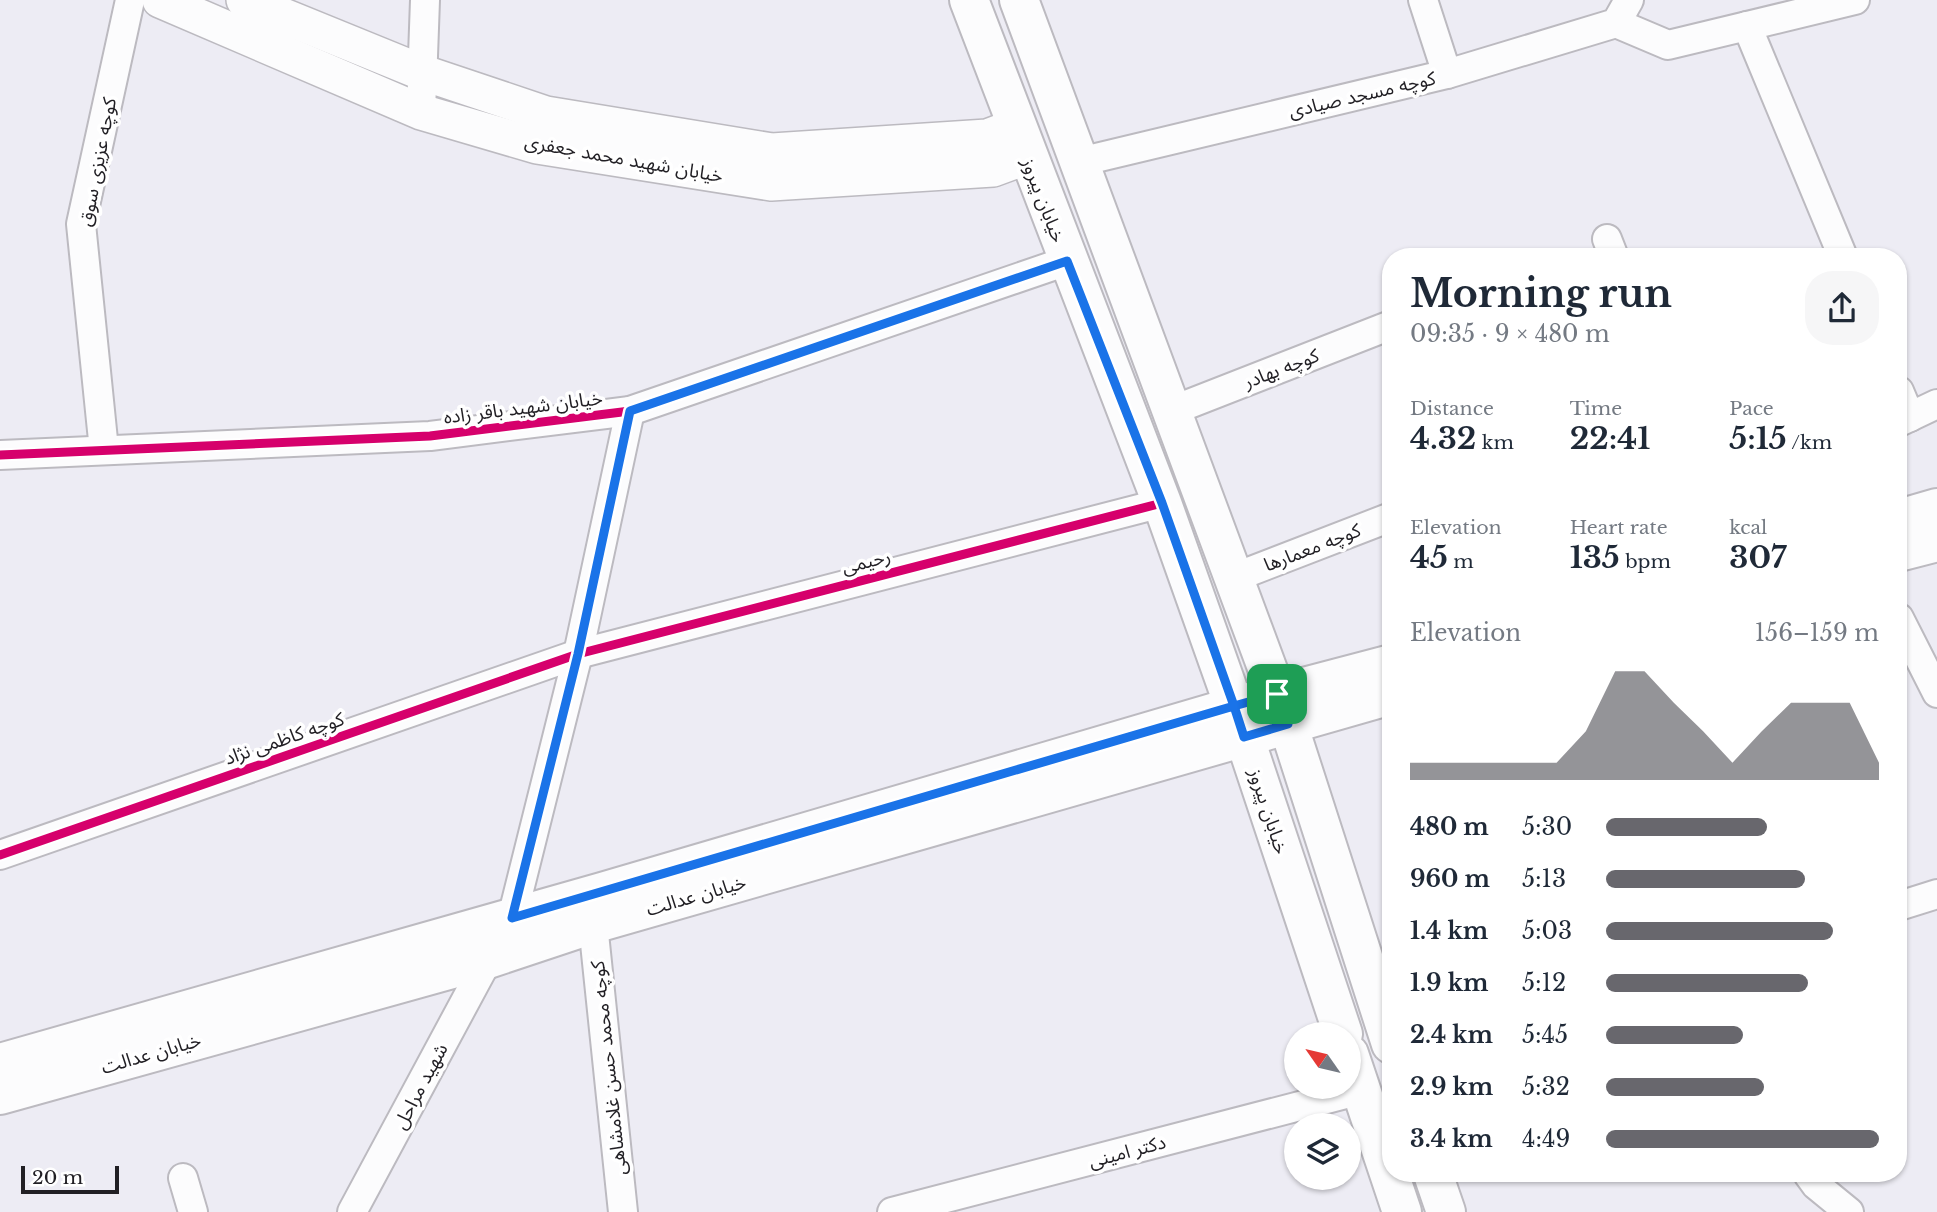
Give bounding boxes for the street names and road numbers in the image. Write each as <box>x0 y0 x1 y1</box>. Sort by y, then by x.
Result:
street label: کوچه مسجد صیادی <box>1287 66 1439 124</box>
street label: کوچه عزیزی سوق <box>74 95 123 229</box>
street label: خیابان شهید محمد جعفری <box>523 130 725 187</box>
street label: خیابان پیروز <box>1015 154 1070 246</box>
street label: کوچه بهادر <box>1239 343 1324 395</box>
street label: خیابان شهید باقر زاده <box>442 386 604 429</box>
street label: کوچه معمارها <box>1261 518 1365 577</box>
street label: رحیمی <box>839 544 893 579</box>
street label: کوچه کاظمی نژاد <box>221 707 348 771</box>
street label: خیابان پیروز <box>1242 764 1293 857</box>
street label: خیابان عدالت <box>644 870 749 921</box>
street label: کوچه محمد حسن غلامشاهی <box>586 958 632 1176</box>
street label: خیابان عدالت <box>99 1028 204 1079</box>
street label: شهید مراحل <box>388 1039 453 1133</box>
street label: دکتر امینی <box>1086 1130 1168 1173</box>

